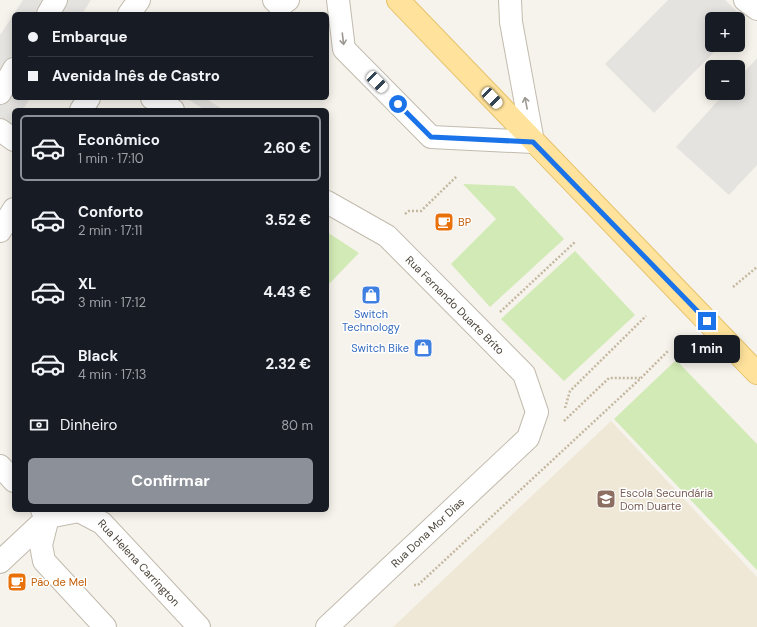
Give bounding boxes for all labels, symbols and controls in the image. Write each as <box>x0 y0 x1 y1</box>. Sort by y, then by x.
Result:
map controls <box>705 12 745 100</box>
button: + <box>705 12 745 52</box>
text: Embarque <box>52 27 128 47</box>
one-way arrow <box>339 32 347 45</box>
button: − <box>705 60 745 100</box>
text: Avenida Inês de Castro <box>52 66 220 86</box>
car <box>364 69 390 95</box>
car <box>479 85 505 111</box>
route start <box>389 95 407 113</box>
one-way arrow <box>522 97 530 110</box>
icon: car <box>30 130 66 166</box>
text: Econômico <box>78 130 160 150</box>
text: 2.60 € <box>264 138 311 158</box>
text: 1 min · 17:10 <box>78 150 144 167</box>
icon: car <box>30 202 66 238</box>
text: Conforto <box>78 202 143 222</box>
text: 3.52 € <box>265 210 311 230</box>
cafe icon: BP <box>433 211 455 233</box>
place label: BP <box>458 215 471 229</box>
text: 2 min · 17:11 <box>78 222 142 239</box>
street label: Rua Fernando Duarte Brito <box>403 253 507 357</box>
icon: car <box>30 274 66 310</box>
text: XL <box>78 274 96 294</box>
text: 4.43 € <box>263 282 311 302</box>
shop icon: Switch Technology <box>360 284 382 306</box>
text: 3 min · 17:12 <box>78 294 146 311</box>
place label: Switch Technology <box>342 307 400 334</box>
route end <box>698 312 716 330</box>
callout: 1 min <box>674 335 740 363</box>
shop icon: Switch Bike <box>412 337 434 359</box>
text: 1 min <box>691 340 723 357</box>
place label: Switch Bike <box>351 341 409 355</box>
icon: car <box>30 346 66 382</box>
text: Black <box>78 346 118 366</box>
text: 2.32 € <box>265 354 311 374</box>
text: 4 min · 17:13 <box>78 366 146 383</box>
icon: cash <box>28 414 50 436</box>
text: Dinheiro <box>60 415 117 435</box>
text: 80 m <box>281 417 313 434</box>
button: Confirmar <box>28 458 313 504</box>
place label: Escola Secundária Dom Duarte <box>620 486 713 513</box>
school or university icon: Escola Secundária Dom Duarte <box>595 488 617 510</box>
street label: Rua Dona Mor Dias <box>388 495 467 570</box>
street label: Rua Helena Carrington <box>95 516 183 609</box>
cafe icon: Pão de Mel <box>6 571 28 593</box>
place label: Pão de Mel <box>31 575 87 589</box>

